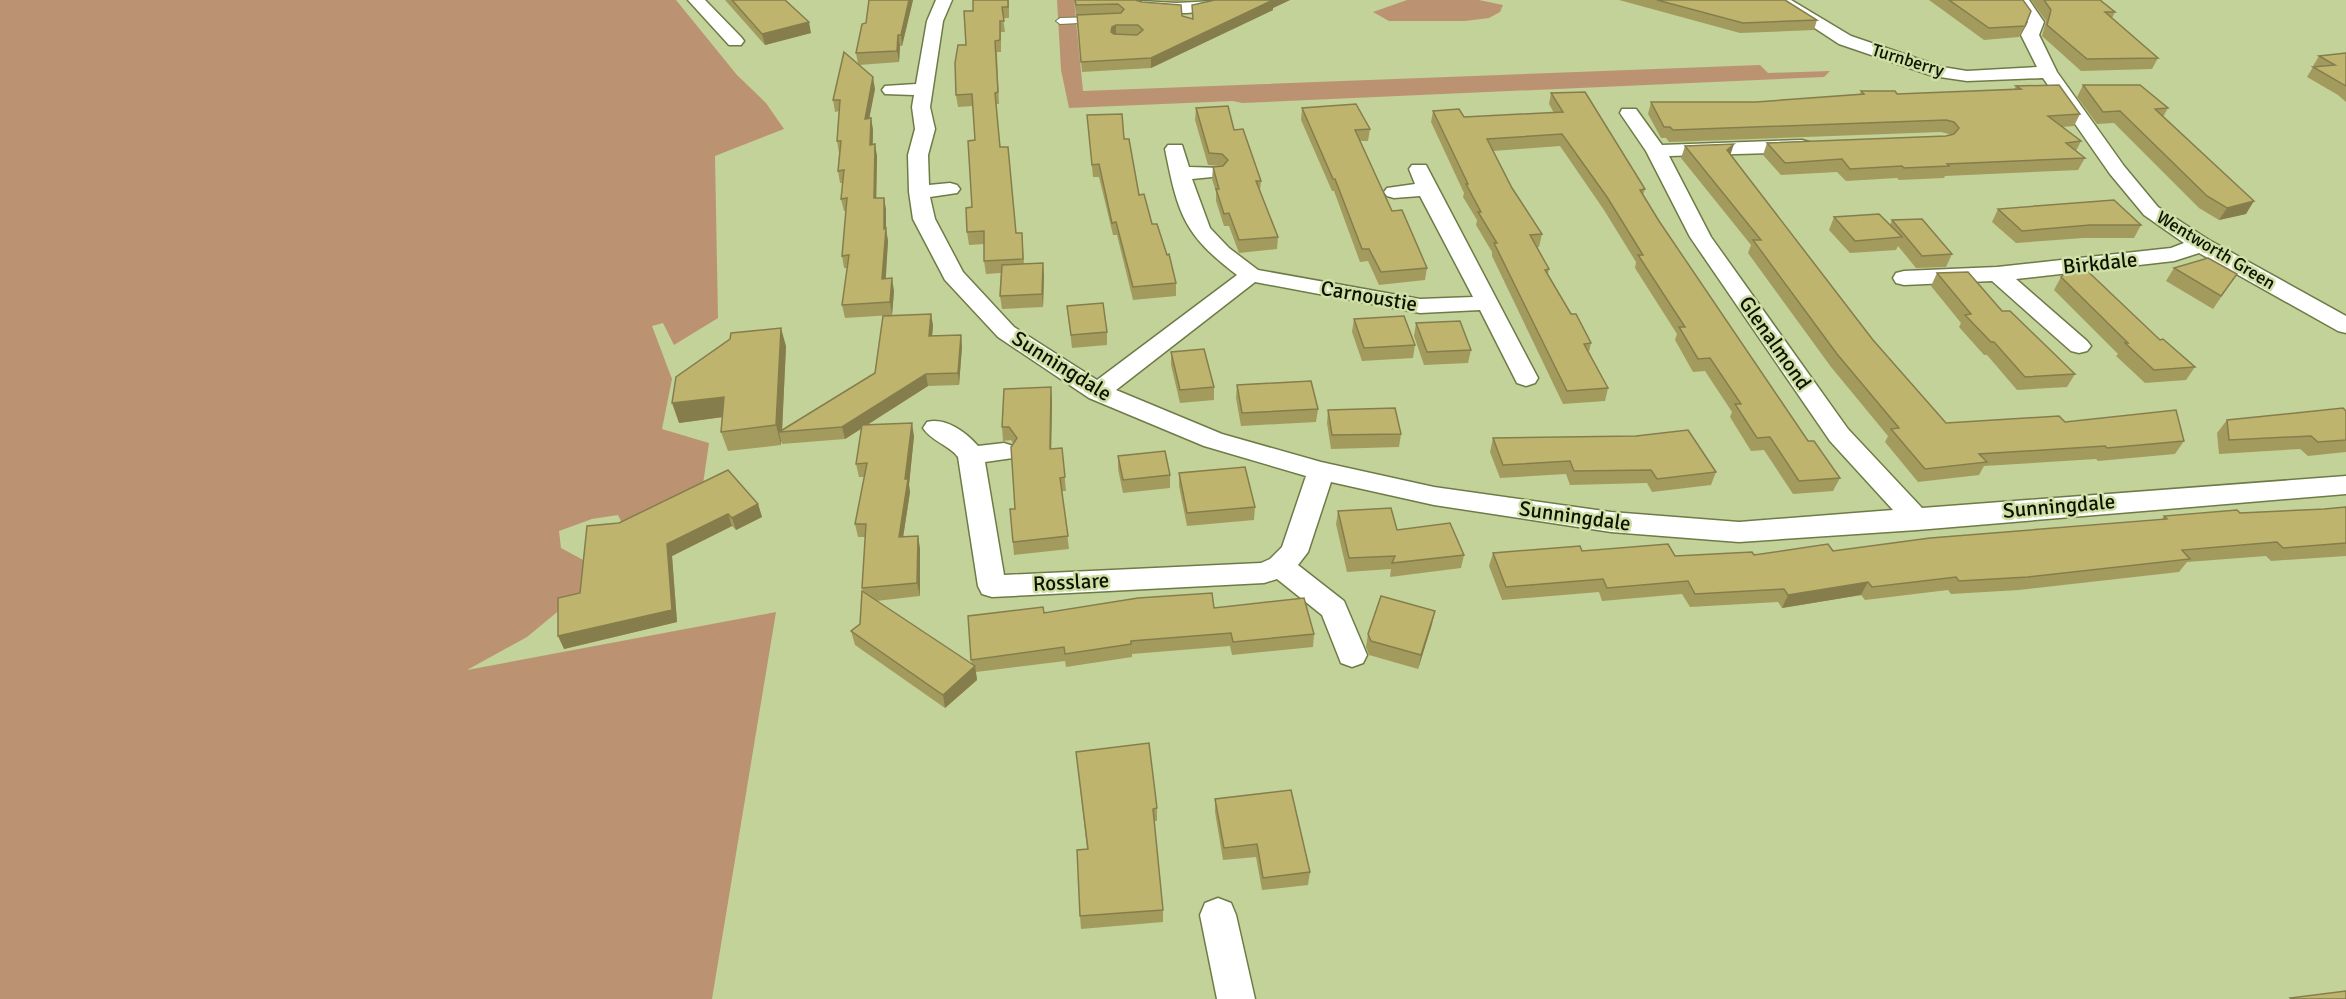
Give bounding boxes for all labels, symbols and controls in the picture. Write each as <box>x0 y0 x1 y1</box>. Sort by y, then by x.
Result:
street label: Turnberry <box>1869 39 1947 82</box>
street label: Wentworth Green <box>2153 206 2279 294</box>
street label: Birkdale <box>2062 246 2138 280</box>
street label: Carnoustie <box>1319 275 1419 317</box>
street label: Glenalmond <box>1733 291 1817 395</box>
street label: Sunningdale <box>1007 325 1117 407</box>
street label: Sunningdale <box>2002 488 2116 524</box>
street label: Sunningdale <box>1517 495 1633 537</box>
street label: Rosslare <box>1032 567 1110 597</box>

